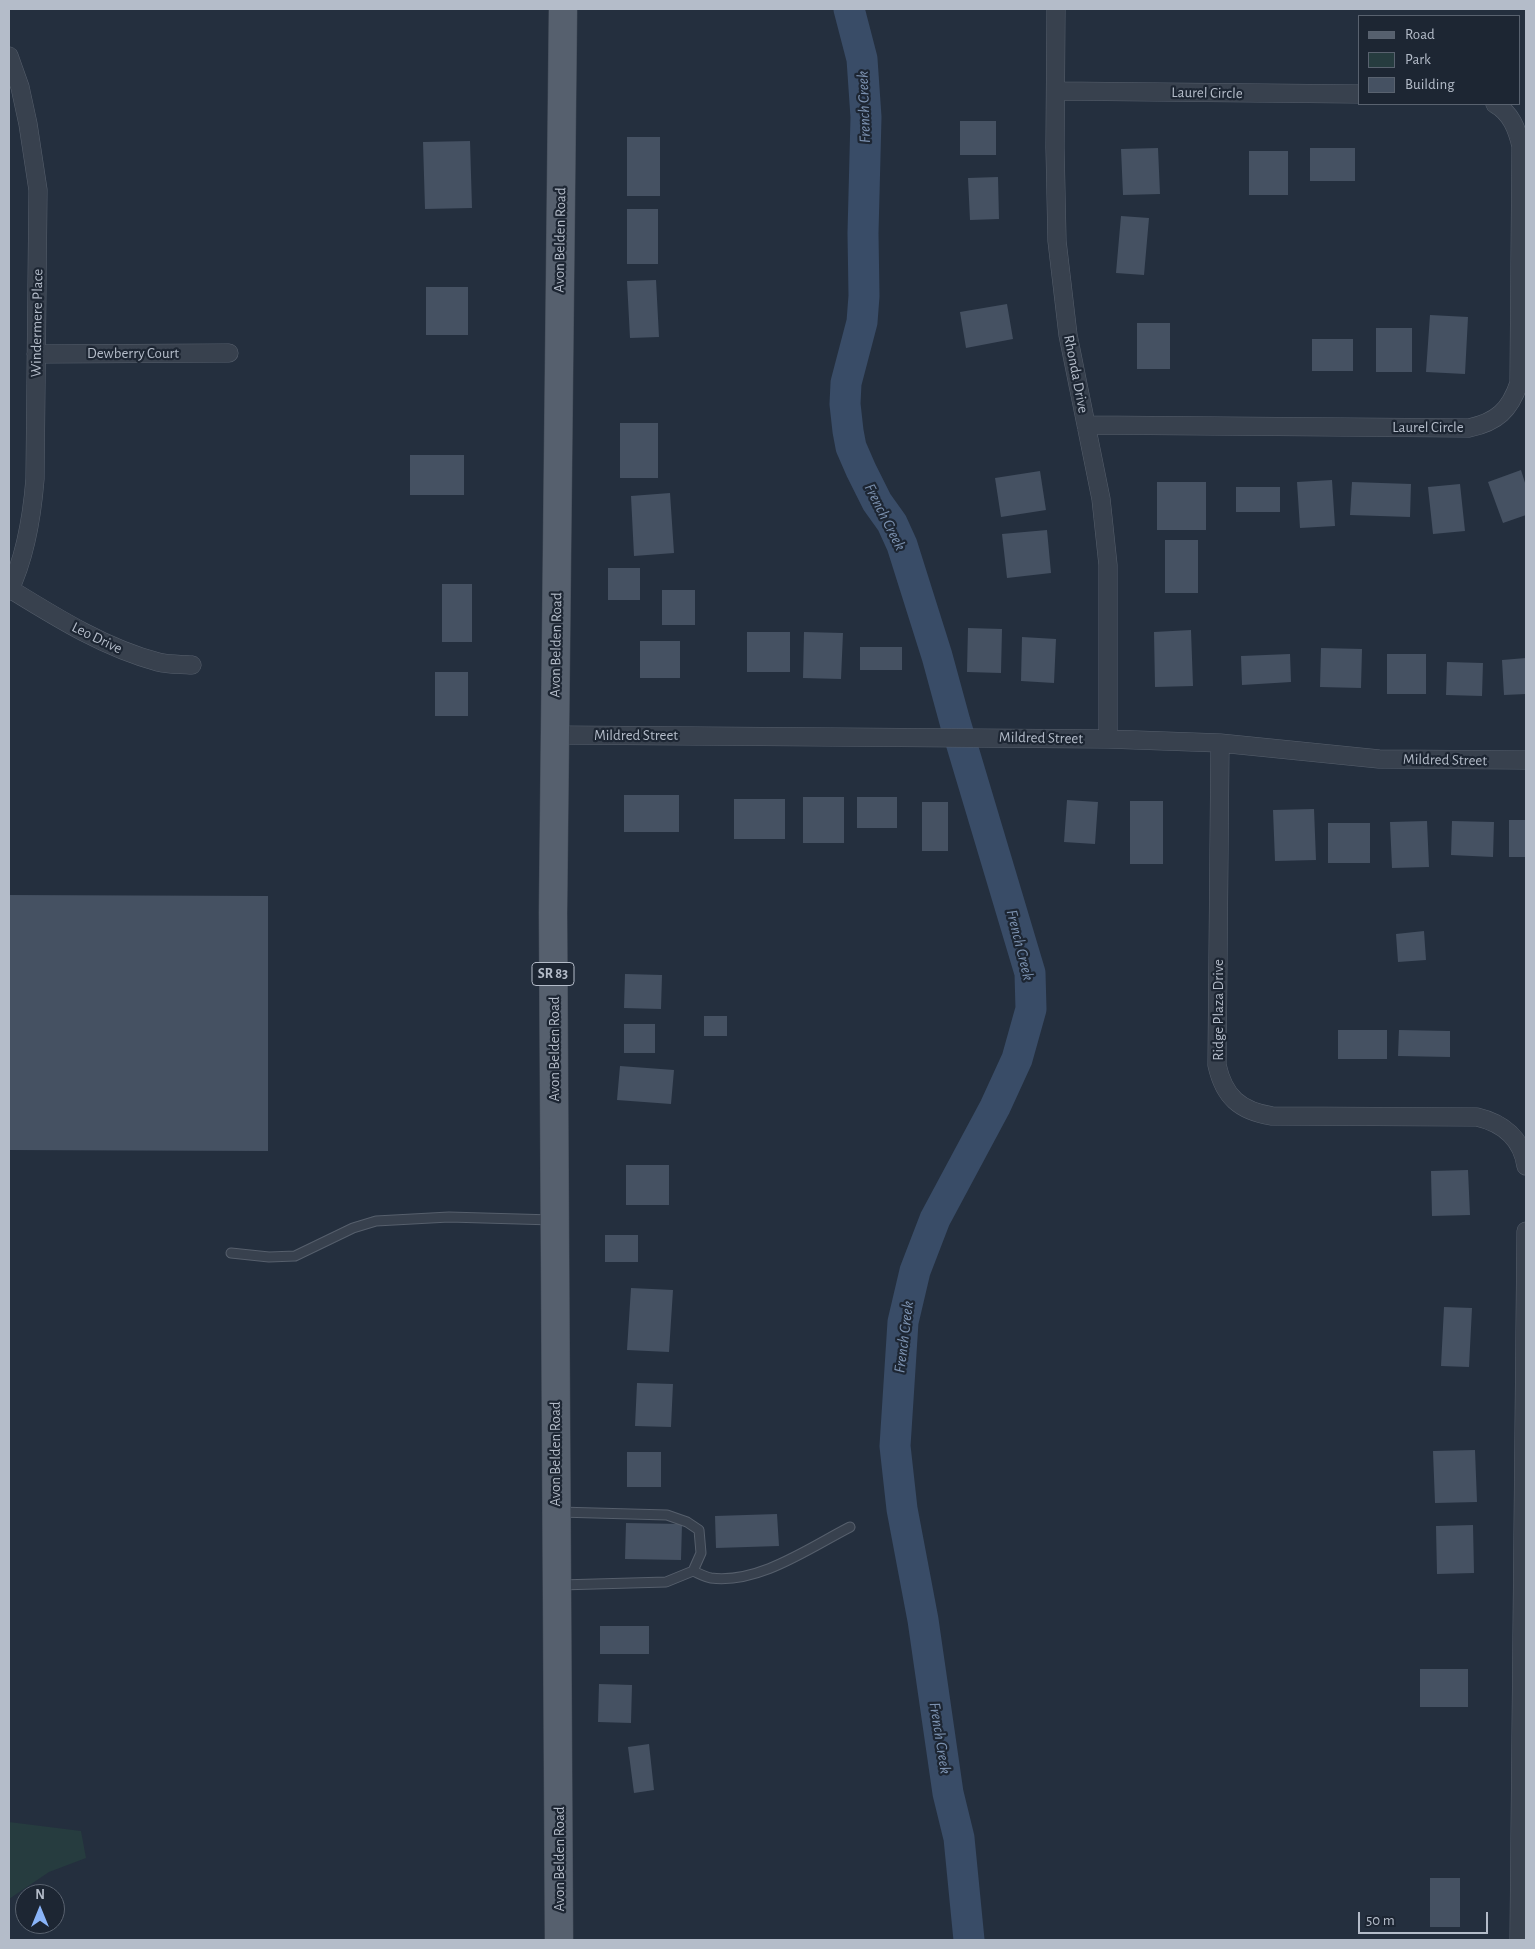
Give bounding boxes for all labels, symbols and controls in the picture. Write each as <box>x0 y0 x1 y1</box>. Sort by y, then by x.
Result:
legend <box>1358 15 1520 105</box>
text: Road <box>1405 27 1435 42</box>
text: Park <box>1405 52 1431 67</box>
water label: French Creek <box>853 70 875 144</box>
text: Building <box>1405 77 1455 92</box>
street label: Laurel Circle <box>1171 83 1243 103</box>
street label: Avon Belden Road <box>550 187 570 293</box>
street label: Windermere Place <box>27 269 47 377</box>
street label: Rhonda Drive <box>1060 333 1092 415</box>
street label: Dewberry Court <box>87 344 179 362</box>
street label: Laurel Circle <box>1392 418 1464 436</box>
water label: French Creek <box>860 480 910 554</box>
street label: Avon Belden Road <box>546 592 566 698</box>
street label: Leo Drive <box>69 618 125 658</box>
street label: Mildred Street <box>594 726 678 744</box>
street label: Mildred Street <box>999 728 1083 748</box>
street label: Mildred Street <box>1403 750 1487 770</box>
water label: French Creek <box>1002 907 1038 983</box>
street label: Ridge Plaza Drive <box>1209 959 1227 1061</box>
road number: SR 83 <box>532 962 574 986</box>
street label: Avon Belden Road <box>545 996 563 1102</box>
water label: French Creek <box>890 1300 918 1374</box>
street label: Avon Belden Road <box>546 1401 564 1507</box>
water label: French Creek <box>925 1701 955 1775</box>
street label: Avon Belden Road <box>550 1806 568 1912</box>
north arrow <box>15 1884 65 1934</box>
text: N <box>35 1888 45 1902</box>
scale bar <box>1360 1902 1490 1934</box>
text: 50 m <box>1366 1913 1395 1928</box>

